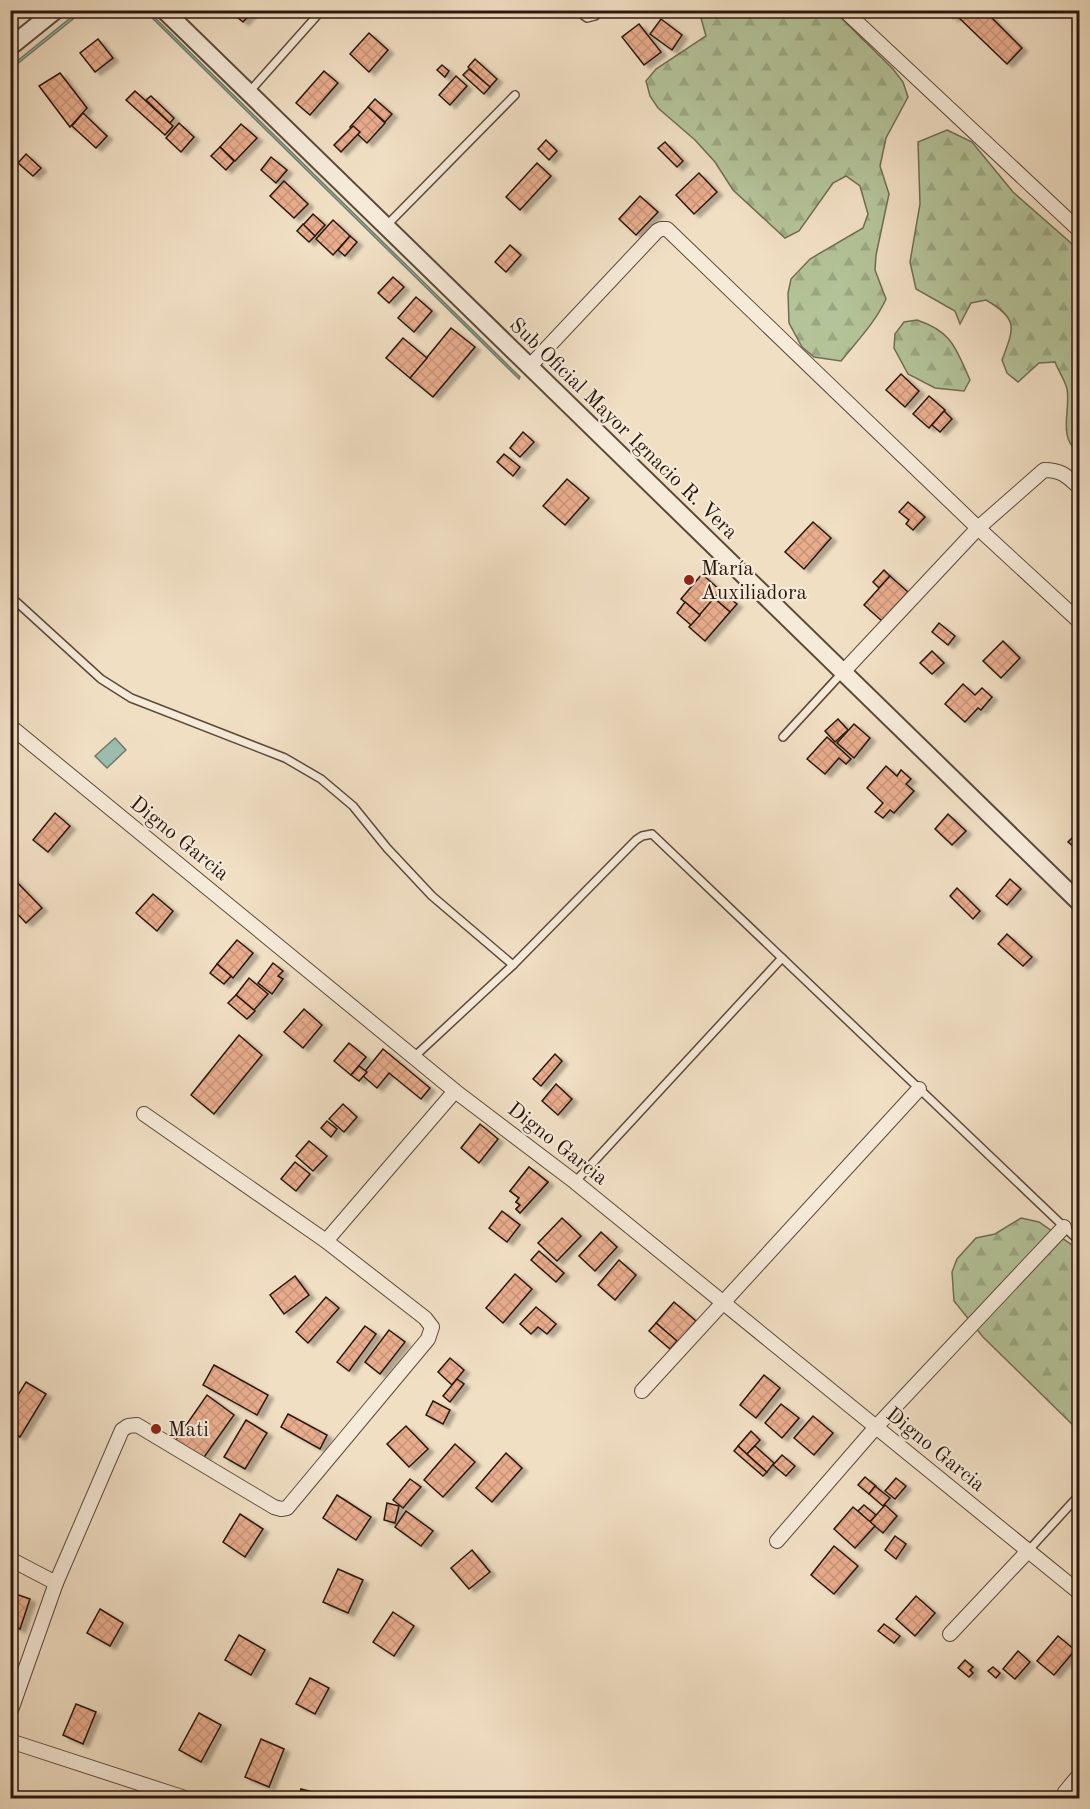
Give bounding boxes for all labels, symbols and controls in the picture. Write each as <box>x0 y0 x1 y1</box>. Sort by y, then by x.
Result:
street label: Sub Oficial Mayor Ignacio R. Vera <box>505 314 741 544</box>
place label: María Auxiliadora <box>701 559 807 604</box>
marker: María Auxiliadora <box>682 573 696 587</box>
street label: Digno Garcia <box>126 793 232 885</box>
street label: Digno Garcia <box>503 1099 611 1190</box>
street label: Digno Garcia <box>882 1404 988 1496</box>
place label: Mati <box>168 1420 209 1441</box>
marker: Mati <box>149 1422 163 1436</box>

